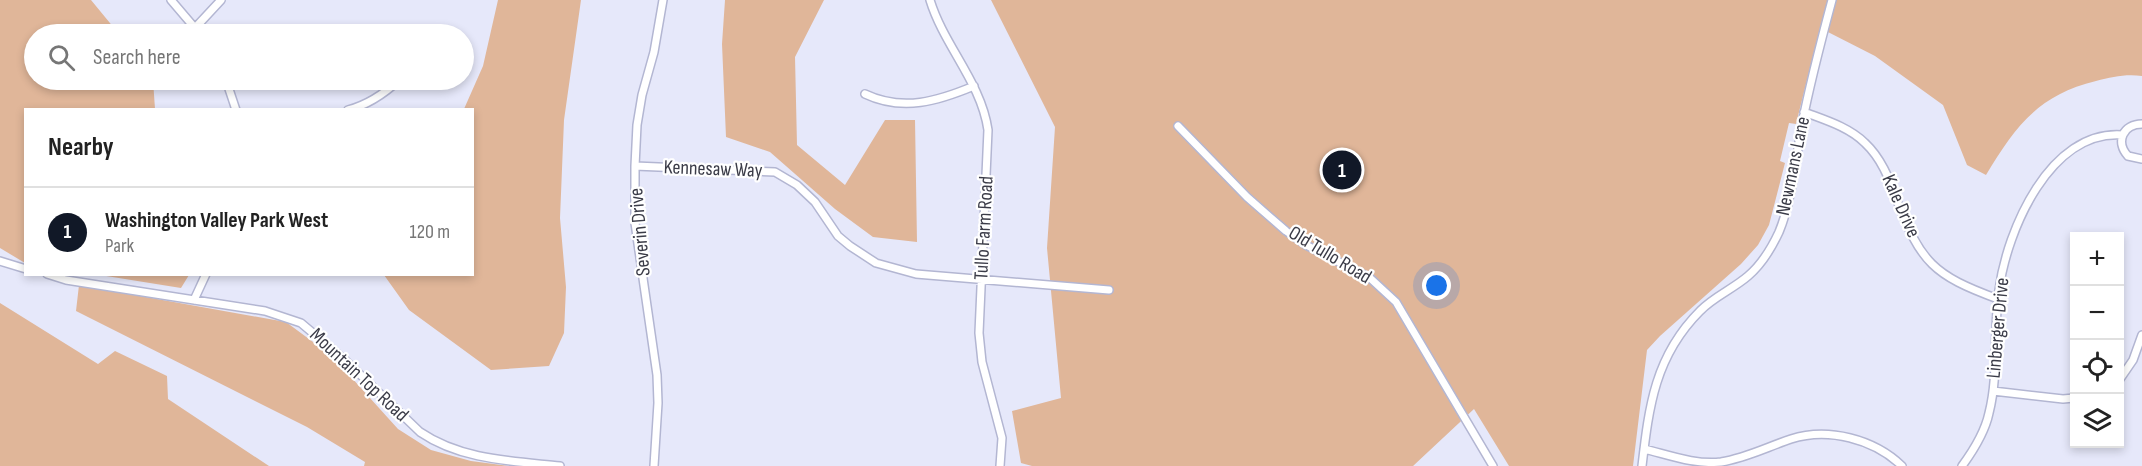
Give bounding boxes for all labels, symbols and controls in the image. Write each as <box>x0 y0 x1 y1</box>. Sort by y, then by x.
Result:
search box <box>24 24 474 90</box>
icon: search <box>45 41 78 74</box>
text: Search here <box>93 44 180 71</box>
street label: Newmans Lane <box>1771 114 1815 218</box>
text: Nearby <box>48 132 114 163</box>
pin: 1 <box>1322 148 1362 192</box>
street label: Kennesaw Way <box>663 155 763 183</box>
street label: Kale Drive <box>1877 171 1925 241</box>
street label: Tullo Farm Road <box>969 175 999 281</box>
street label: Severin Drive <box>624 187 656 277</box>
text: Washington Valley Park West <box>105 207 328 234</box>
text: 1 <box>64 220 71 244</box>
text: 120 m <box>410 220 450 244</box>
street label: Old Tullo Road <box>1284 221 1376 289</box>
map controls <box>2070 232 2124 448</box>
button: + <box>2070 232 2124 286</box>
text: Park <box>105 234 134 258</box>
your location <box>1422 271 1451 300</box>
street label: Linberger Drive <box>1982 277 2014 379</box>
button: − <box>2070 286 2124 340</box>
street label: Mountain Top Road <box>305 323 413 427</box>
button: locate <box>2070 340 2124 394</box>
button: layers <box>2070 394 2124 448</box>

